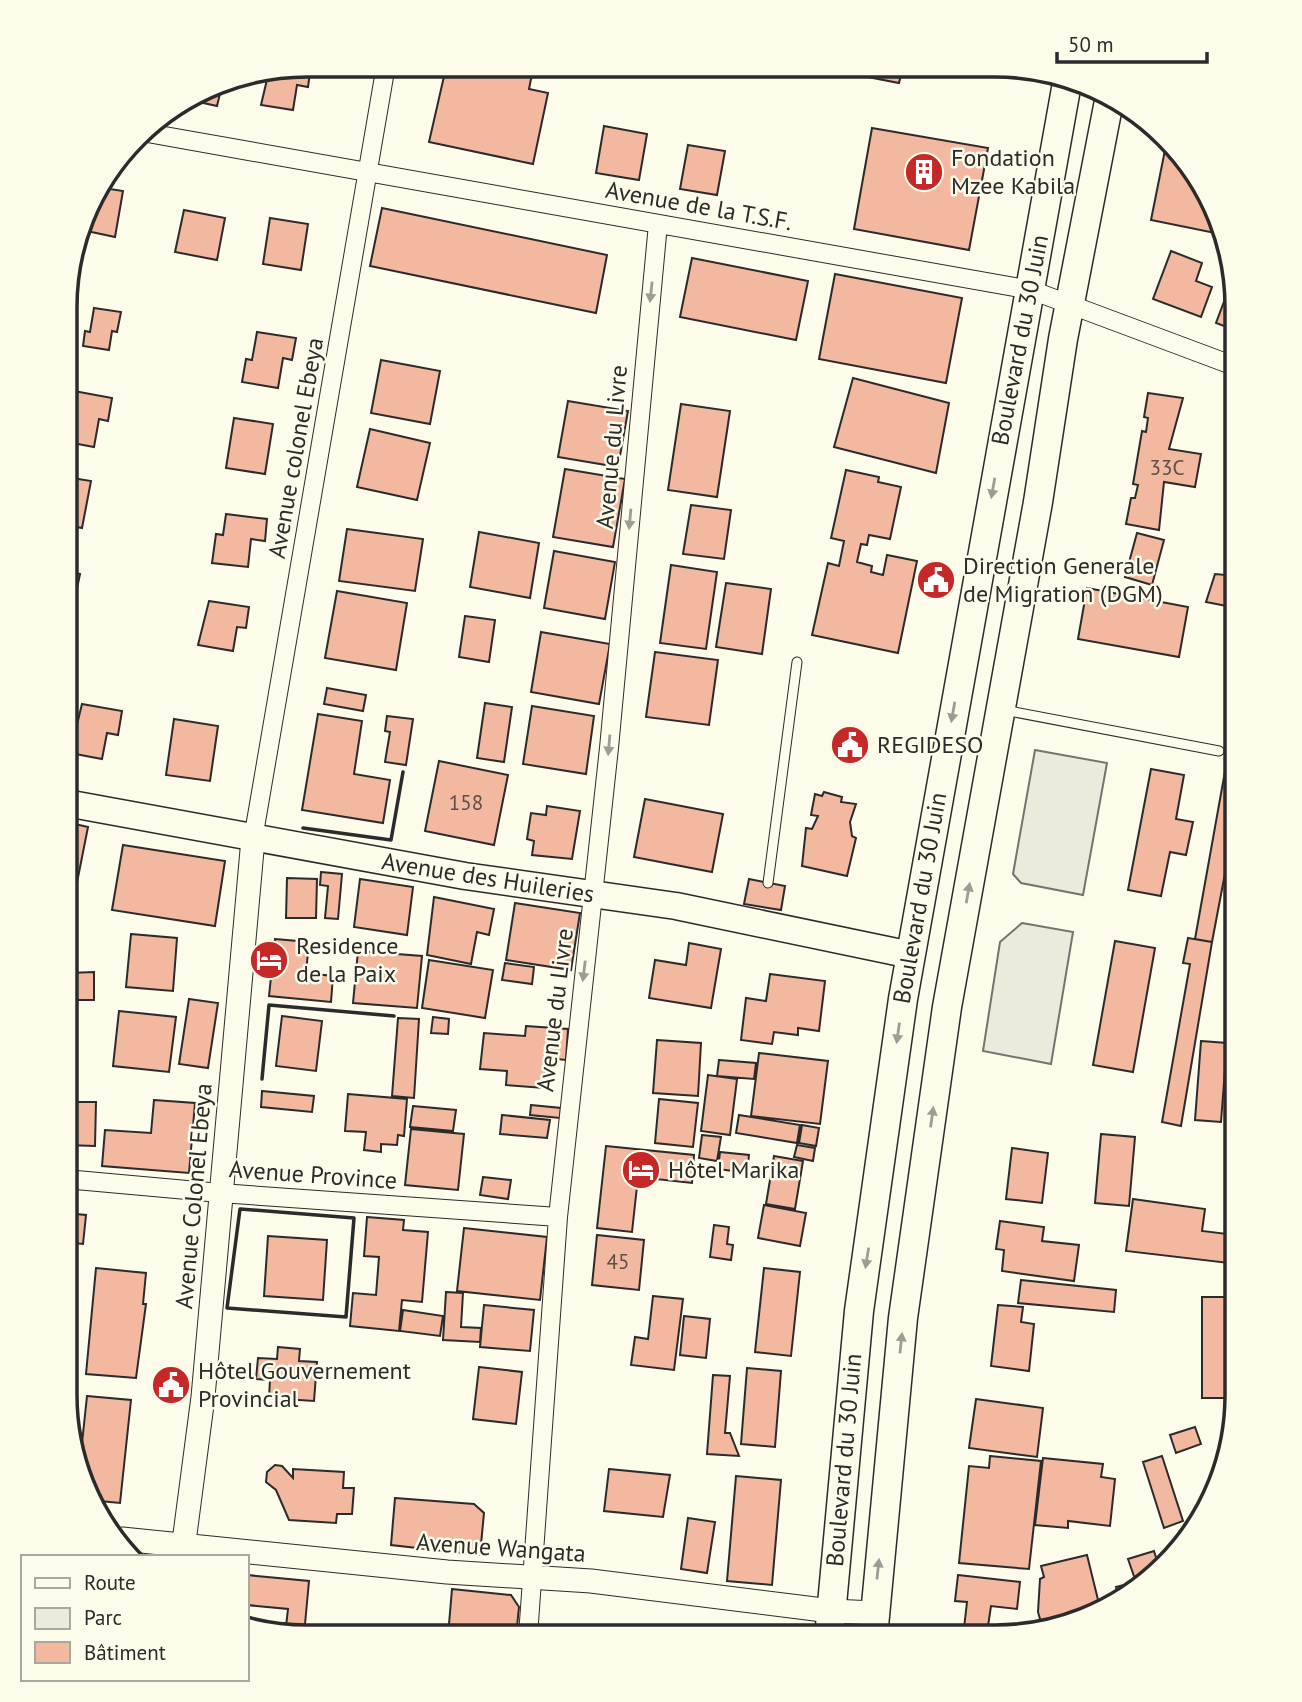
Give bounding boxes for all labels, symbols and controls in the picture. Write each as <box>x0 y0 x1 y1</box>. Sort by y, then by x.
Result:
scale bar <box>1057 21 1208 65</box>
text: 50 m <box>1068 31 1114 58</box>
place label: Fondation Mzee Kabila <box>951 142 1075 201</box>
building icon: Fondation Mzee Kabila <box>903 151 945 193</box>
street label: Avenue de la T.S.F. <box>603 174 795 237</box>
street label: Boulevard du 30 Juin <box>984 232 1055 448</box>
one-way arrow <box>645 281 656 303</box>
street label: Avenue colonel Ebeya <box>261 335 330 561</box>
street label: Avenue du Livre <box>589 364 634 530</box>
house number: 33C <box>1150 454 1184 481</box>
one-way arrow <box>987 477 998 499</box>
one-way arrow <box>624 508 635 530</box>
place label: Direction Generale de Migration (DGM) <box>963 550 1163 609</box>
public building icon: Direction Generale de Migration (DGM) <box>915 559 957 601</box>
one-way arrow <box>947 701 958 723</box>
public building icon: REGIDESO <box>829 724 871 766</box>
place label: REGIDESO <box>877 729 984 760</box>
one-way arrow <box>603 734 614 756</box>
house number: 158 <box>449 789 483 816</box>
street label: Boulevard du 30 Juin <box>886 790 953 1006</box>
street label: Avenue des Huileries <box>380 845 596 910</box>
one-way arrow <box>963 881 974 903</box>
street label: Avenue du Livre <box>529 926 580 1093</box>
place label: Residence de la Paix <box>296 930 399 989</box>
hotel icon: Residence de la Paix <box>248 939 290 981</box>
one-way arrow <box>579 960 590 982</box>
one-way arrow <box>893 1022 904 1044</box>
street label: Avenue Colonel Ebeya <box>168 1082 219 1310</box>
one-way arrow <box>926 1106 937 1128</box>
hotel icon: Hôtel Marika <box>620 1149 662 1191</box>
street label: Avenue Province <box>228 1153 398 1196</box>
place label: Hôtel Marika <box>668 1154 799 1185</box>
one-way arrow <box>861 1247 872 1269</box>
house number: 45 <box>607 1248 629 1275</box>
one-way arrow <box>896 1331 907 1353</box>
street label: Boulevard du 30 Juin <box>819 1352 868 1568</box>
place label: Hôtel Gouvernement Provincial <box>198 1355 411 1414</box>
public building icon: Hôtel Gouvernement Provincial <box>150 1364 192 1406</box>
street label: Avenue Wangata <box>415 1526 587 1569</box>
legend <box>21 1555 248 1681</box>
one-way arrow <box>873 1558 884 1580</box>
text: Route <box>84 1569 136 1596</box>
text: Parc <box>84 1604 122 1631</box>
text: Bâtiment <box>84 1639 166 1666</box>

